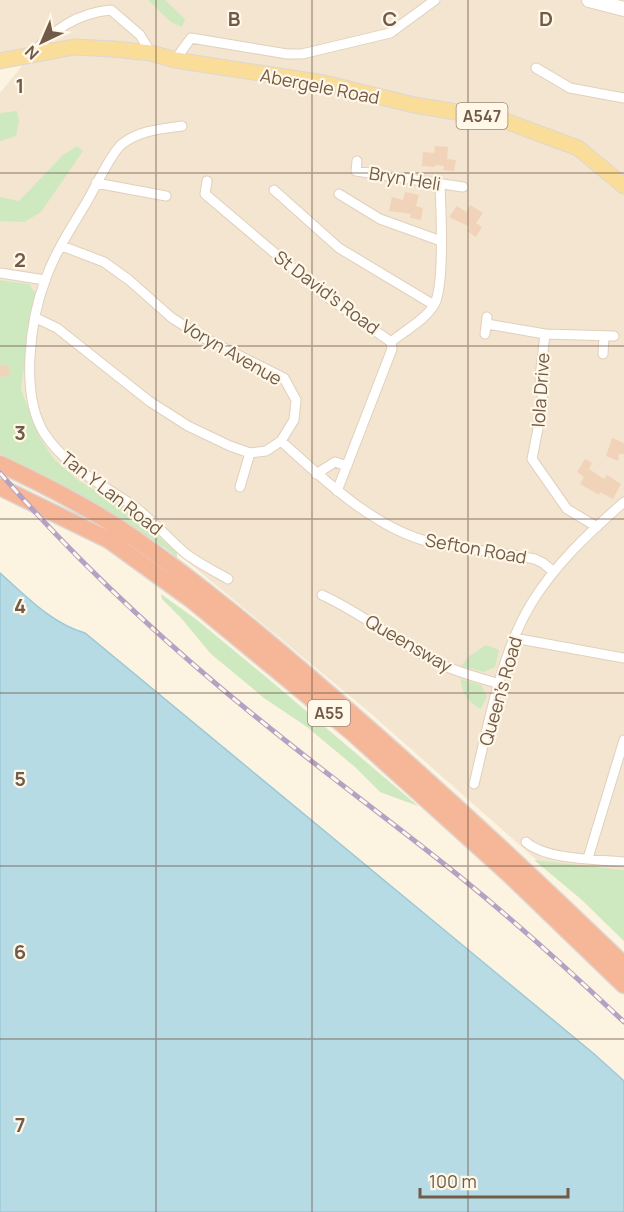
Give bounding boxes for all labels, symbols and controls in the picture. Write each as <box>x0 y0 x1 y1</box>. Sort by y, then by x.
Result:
text: B <box>228 5 241 32</box>
text: C <box>383 5 397 32</box>
text: D <box>539 5 553 32</box>
north arrow <box>12 12 72 72</box>
text: N <box>20 41 43 65</box>
street label: Abergele Road <box>258 63 382 109</box>
text: 1 <box>16 72 24 99</box>
road number: A547 <box>456 103 508 129</box>
street label: Bryn Heli <box>367 160 443 196</box>
street label: St David's Road <box>270 245 384 339</box>
text: 2 <box>14 246 26 273</box>
street label: Voryn Avenue <box>177 314 287 390</box>
street label: Iola Drive <box>525 352 555 428</box>
text: 3 <box>14 419 26 446</box>
street label: Tan Y Lan Road <box>56 446 168 540</box>
street label: Sefton Road <box>423 527 529 569</box>
text: 4 <box>14 592 26 619</box>
street label: Queensway <box>361 608 457 678</box>
street label: Queen's Road <box>473 634 527 748</box>
road number: A55 <box>308 700 350 726</box>
text: 5 <box>14 765 26 792</box>
text: 6 <box>14 938 26 965</box>
text: 7 <box>15 1111 25 1138</box>
scale bar <box>420 1161 568 1199</box>
text: 100 m <box>429 1169 477 1193</box>

